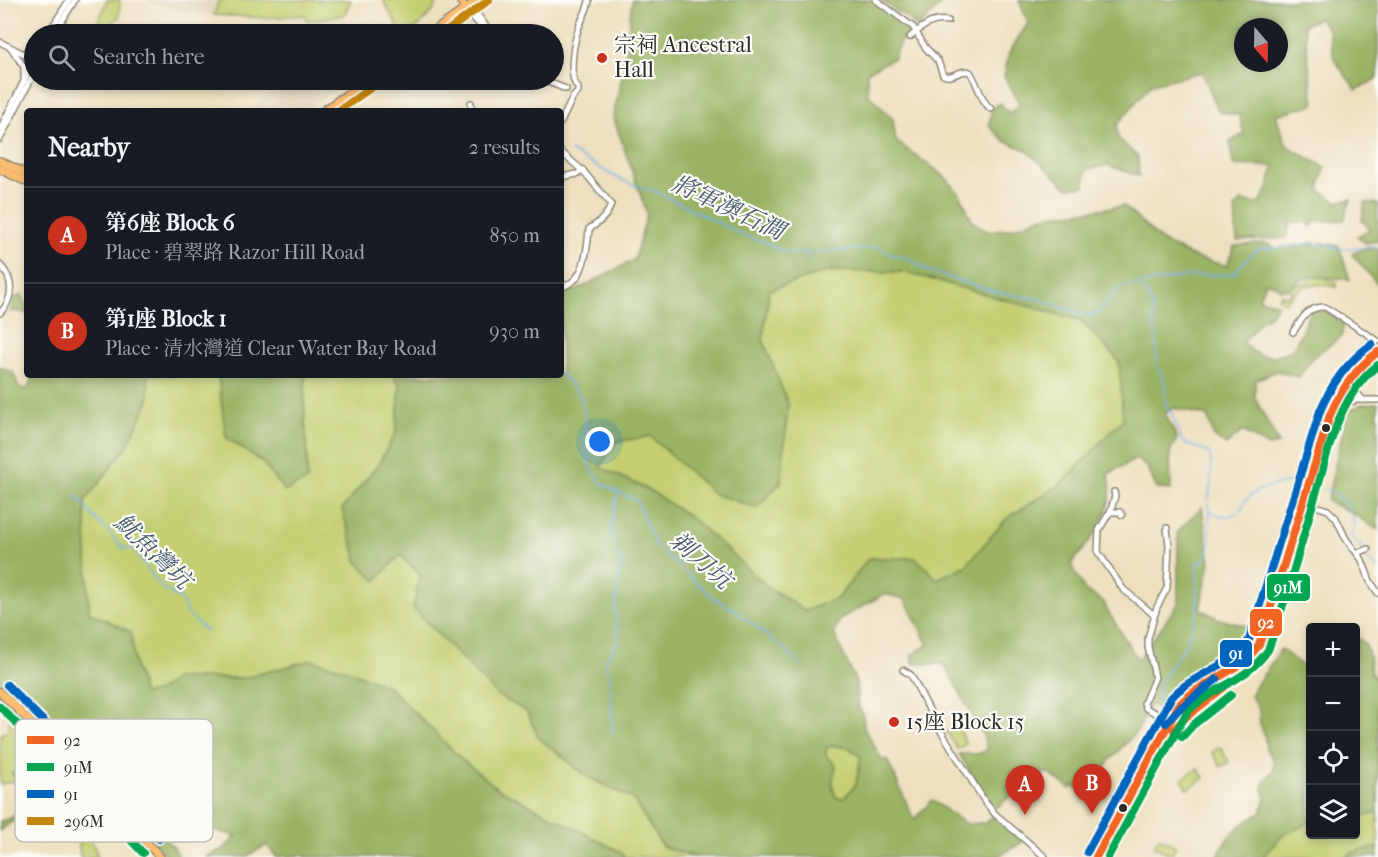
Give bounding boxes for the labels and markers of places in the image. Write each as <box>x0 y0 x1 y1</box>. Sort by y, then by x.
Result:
place label: 宗祠 Ancestral Hall <box>614 32 752 83</box>
marker: 宗祠 Ancestral Hall <box>595 51 609 65</box>
unlabelled marker <box>1320 422 1332 434</box>
place label: 15座 Block 15 <box>906 709 1024 735</box>
marker: 15座 Block 15 <box>887 715 901 729</box>
pin: B <box>1072 764 1112 814</box>
pin: A <box>1006 766 1044 815</box>
unlabelled marker <box>1117 802 1129 814</box>

